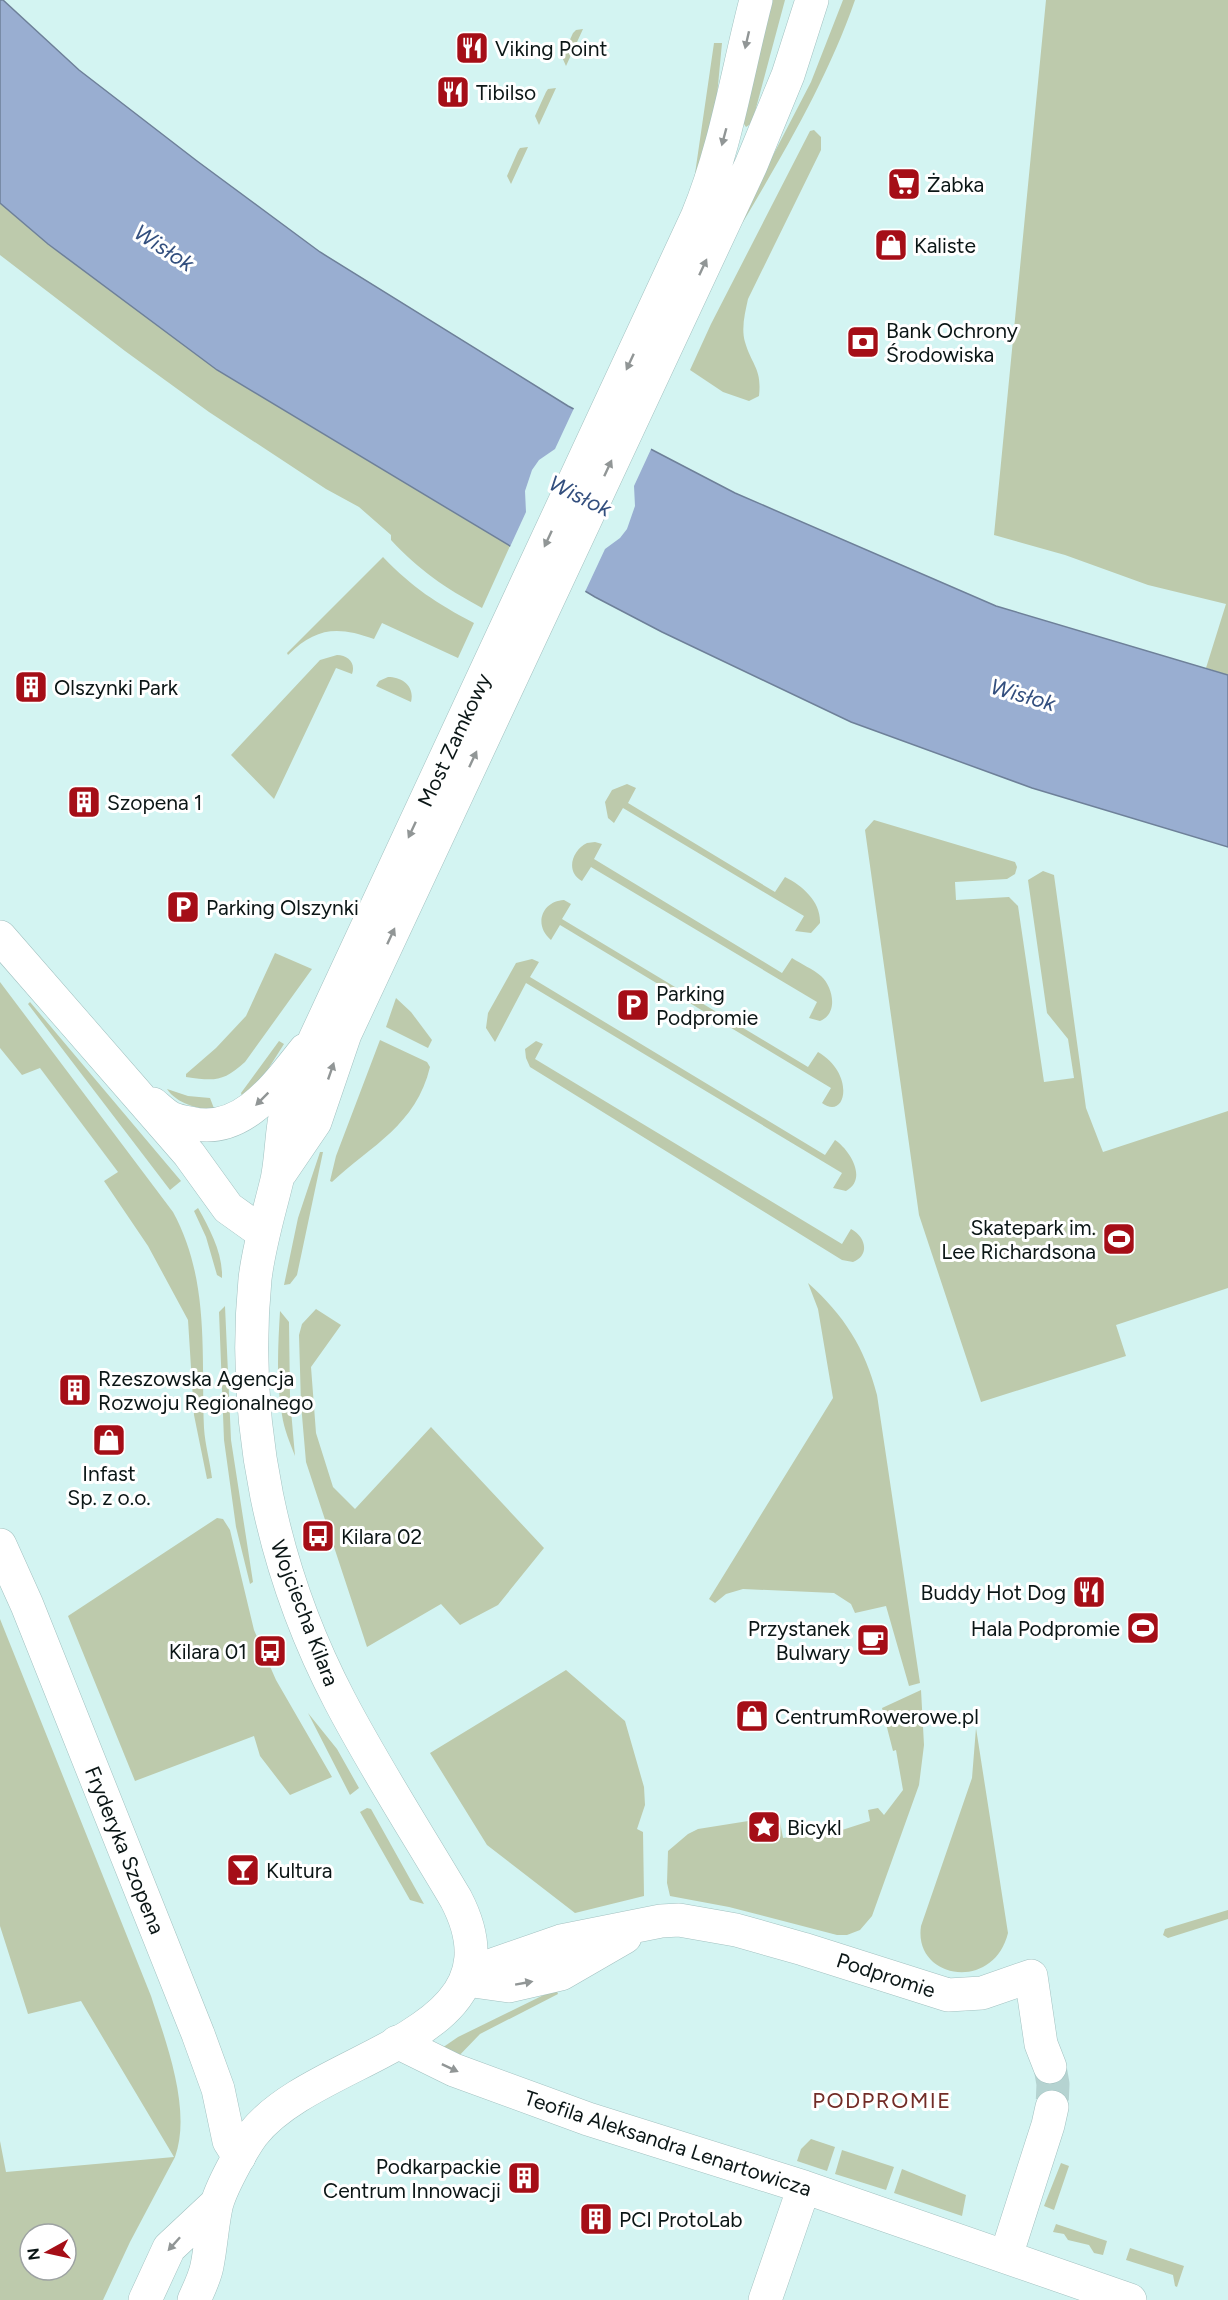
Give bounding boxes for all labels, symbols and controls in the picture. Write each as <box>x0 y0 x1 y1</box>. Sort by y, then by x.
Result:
restaurant icon: Viking Point <box>454 30 490 66</box>
one-way arrow <box>741 31 751 49</box>
place label: Viking Point <box>495 36 607 61</box>
restaurant icon: Tibilso <box>435 74 471 110</box>
place label: Tibilso <box>476 80 536 105</box>
one-way arrow <box>718 128 728 146</box>
supermarket icon: Żabka <box>886 166 922 202</box>
place label: Żabka <box>927 172 984 197</box>
water label: Wisłok <box>129 219 200 278</box>
shop icon: Kaliste <box>873 227 909 263</box>
place label: Kaliste <box>914 233 976 258</box>
one-way arrow <box>698 258 707 275</box>
place label: Bank Ochrony Środowiska <box>886 318 1018 367</box>
bank icon: Bank Ochrony Środowiska <box>845 324 881 360</box>
one-way arrow <box>625 353 634 370</box>
one-way arrow <box>604 460 613 477</box>
water label: Wisłok <box>544 469 617 523</box>
one-way arrow <box>543 530 552 547</box>
building icon: Olszynki Park <box>13 669 49 705</box>
street label: Most Zamkowy <box>412 669 496 811</box>
water label: Wisłok <box>987 673 1060 717</box>
place label: Olszynki Park <box>54 675 179 700</box>
one-way arrow <box>469 751 478 768</box>
building icon: Szopena 1 <box>66 784 102 820</box>
place label: Szopena 1 <box>107 790 203 815</box>
one-way arrow <box>407 821 417 839</box>
parking icon: Parking Olszynki <box>165 889 201 925</box>
place label: Parking Olszynki <box>206 895 359 920</box>
one-way arrow <box>386 928 395 945</box>
place label: Parking Podpromie <box>656 981 758 1030</box>
parking icon: Parking Podpromie <box>615 987 651 1023</box>
one-way arrow <box>327 1062 337 1080</box>
one-way arrow <box>256 1091 270 1105</box>
place label: Skatepark im. Lee Richardsona <box>941 1215 1096 1264</box>
sports icon: Skatepark im. Lee Richardsona <box>1101 1221 1137 1257</box>
place label: Rzeszowska Agencja Rozwoju Regionalnego <box>98 1366 313 1415</box>
building icon: Rzeszowska Agencja Rozwoju Regionalnego <box>57 1372 93 1408</box>
shop icon: Infast Sp. z o.o. <box>91 1422 127 1458</box>
place label: Infast Sp. z o.o. <box>67 1461 151 1510</box>
bus stop icon: Kilara 02 <box>300 1518 336 1554</box>
place label: Kilara 02 <box>341 1524 422 1549</box>
street label: Wojciecha Kilara <box>266 1536 344 1690</box>
restaurant icon: Buddy Hot Dog <box>1071 1574 1107 1610</box>
place label: Buddy Hot Dog <box>921 1580 1066 1605</box>
sports icon: Hala Podpromie <box>1125 1610 1161 1646</box>
place label: Przystanek Bulwary <box>748 1616 851 1665</box>
place label: Hala Podpromie <box>971 1616 1120 1641</box>
cafe icon: Przystanek Bulwary <box>855 1622 891 1658</box>
bus stop icon: Kilara 01 <box>252 1633 288 1669</box>
place label: Kilara 01 <box>169 1639 247 1664</box>
shop icon: CentrumRowerowe.pl <box>734 1698 770 1734</box>
place label: CentrumRowerowe.pl <box>775 1704 979 1729</box>
street label: Fryderyka Szopena <box>80 1763 170 1937</box>
place icon: Bicykl <box>746 1809 782 1845</box>
place label: Bicykl <box>787 1815 842 1840</box>
bar icon: Kultura <box>225 1852 261 1888</box>
place label: Kultura <box>266 1858 333 1883</box>
street label: Podpromie <box>833 1947 939 2003</box>
one-way arrow <box>515 1978 534 1987</box>
one-way arrow <box>441 2063 459 2073</box>
street label: Teofila Aleksandra Lenartowicza <box>521 2085 815 2201</box>
district label: PODPROMIE <box>812 2087 952 2114</box>
place label: Podkarpackie Centrum Innowacji <box>323 2154 501 2203</box>
building icon: Podkarpackie Centrum Innowacji <box>506 2160 542 2196</box>
building icon: PCI ProtoLab <box>578 2201 614 2237</box>
place label: PCI ProtoLab <box>619 2207 743 2232</box>
north arrow <box>18 2222 78 2282</box>
one-way arrow <box>167 2237 181 2252</box>
text: N <box>23 2247 44 2261</box>

